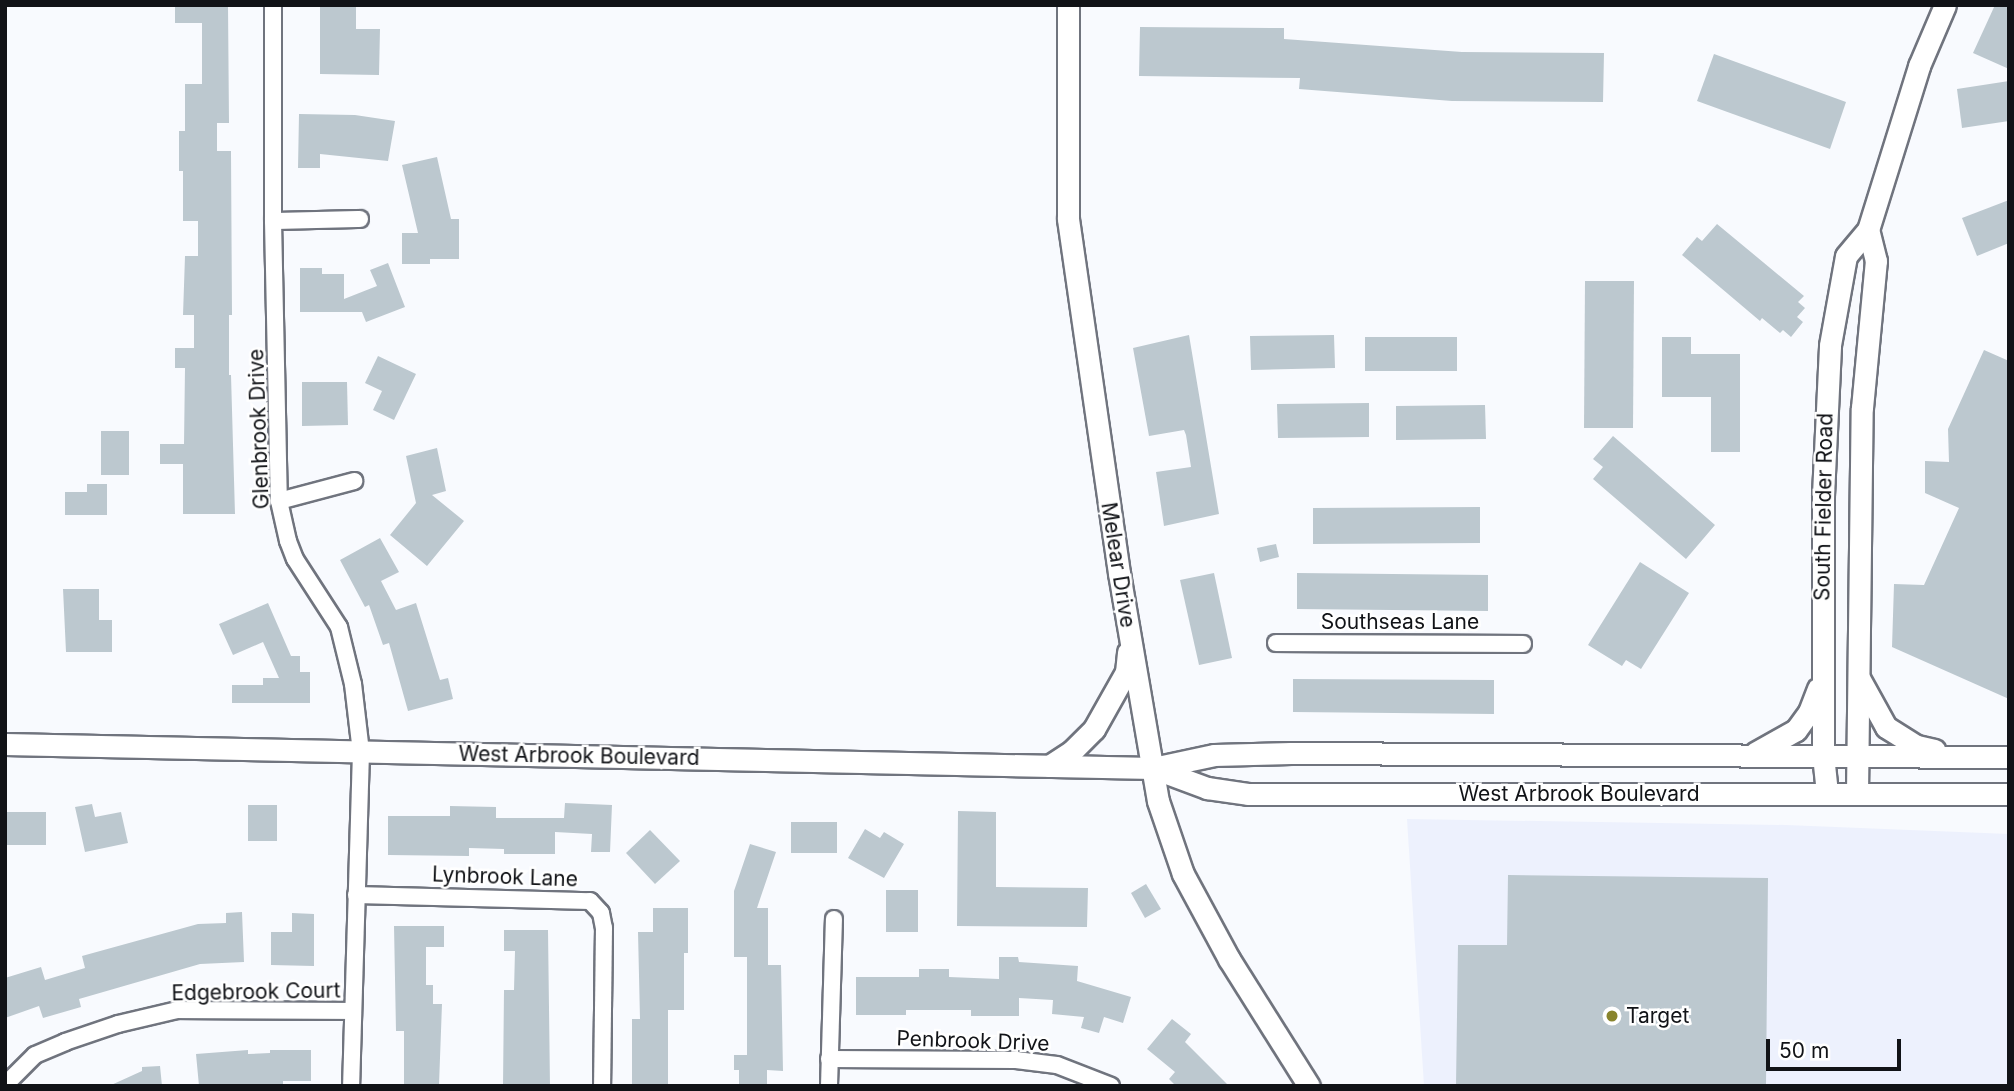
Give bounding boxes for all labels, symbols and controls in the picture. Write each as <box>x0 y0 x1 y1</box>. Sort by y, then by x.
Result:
street label: Glenbrook Drive <box>244 348 274 510</box>
street label: South Fielder Road <box>1810 413 1838 601</box>
street label: Melear Drive <box>1096 501 1140 629</box>
street label: Southseas Lane <box>1321 609 1479 635</box>
street label: West Arbrook Boulevard <box>458 741 700 771</box>
street label: West Arbrook Boulevard <box>1458 781 1700 807</box>
street label: Lynbrook Lane <box>432 862 578 892</box>
street label: Edgebrook Court <box>171 978 341 1006</box>
place label: Target <box>1626 1003 1689 1029</box>
marker: Target <box>1604 1008 1620 1024</box>
scale bar <box>1769 1024 1904 1068</box>
street label: Penbrook Drive <box>896 1026 1050 1056</box>
text: 50 m <box>1779 1038 1829 1063</box>

